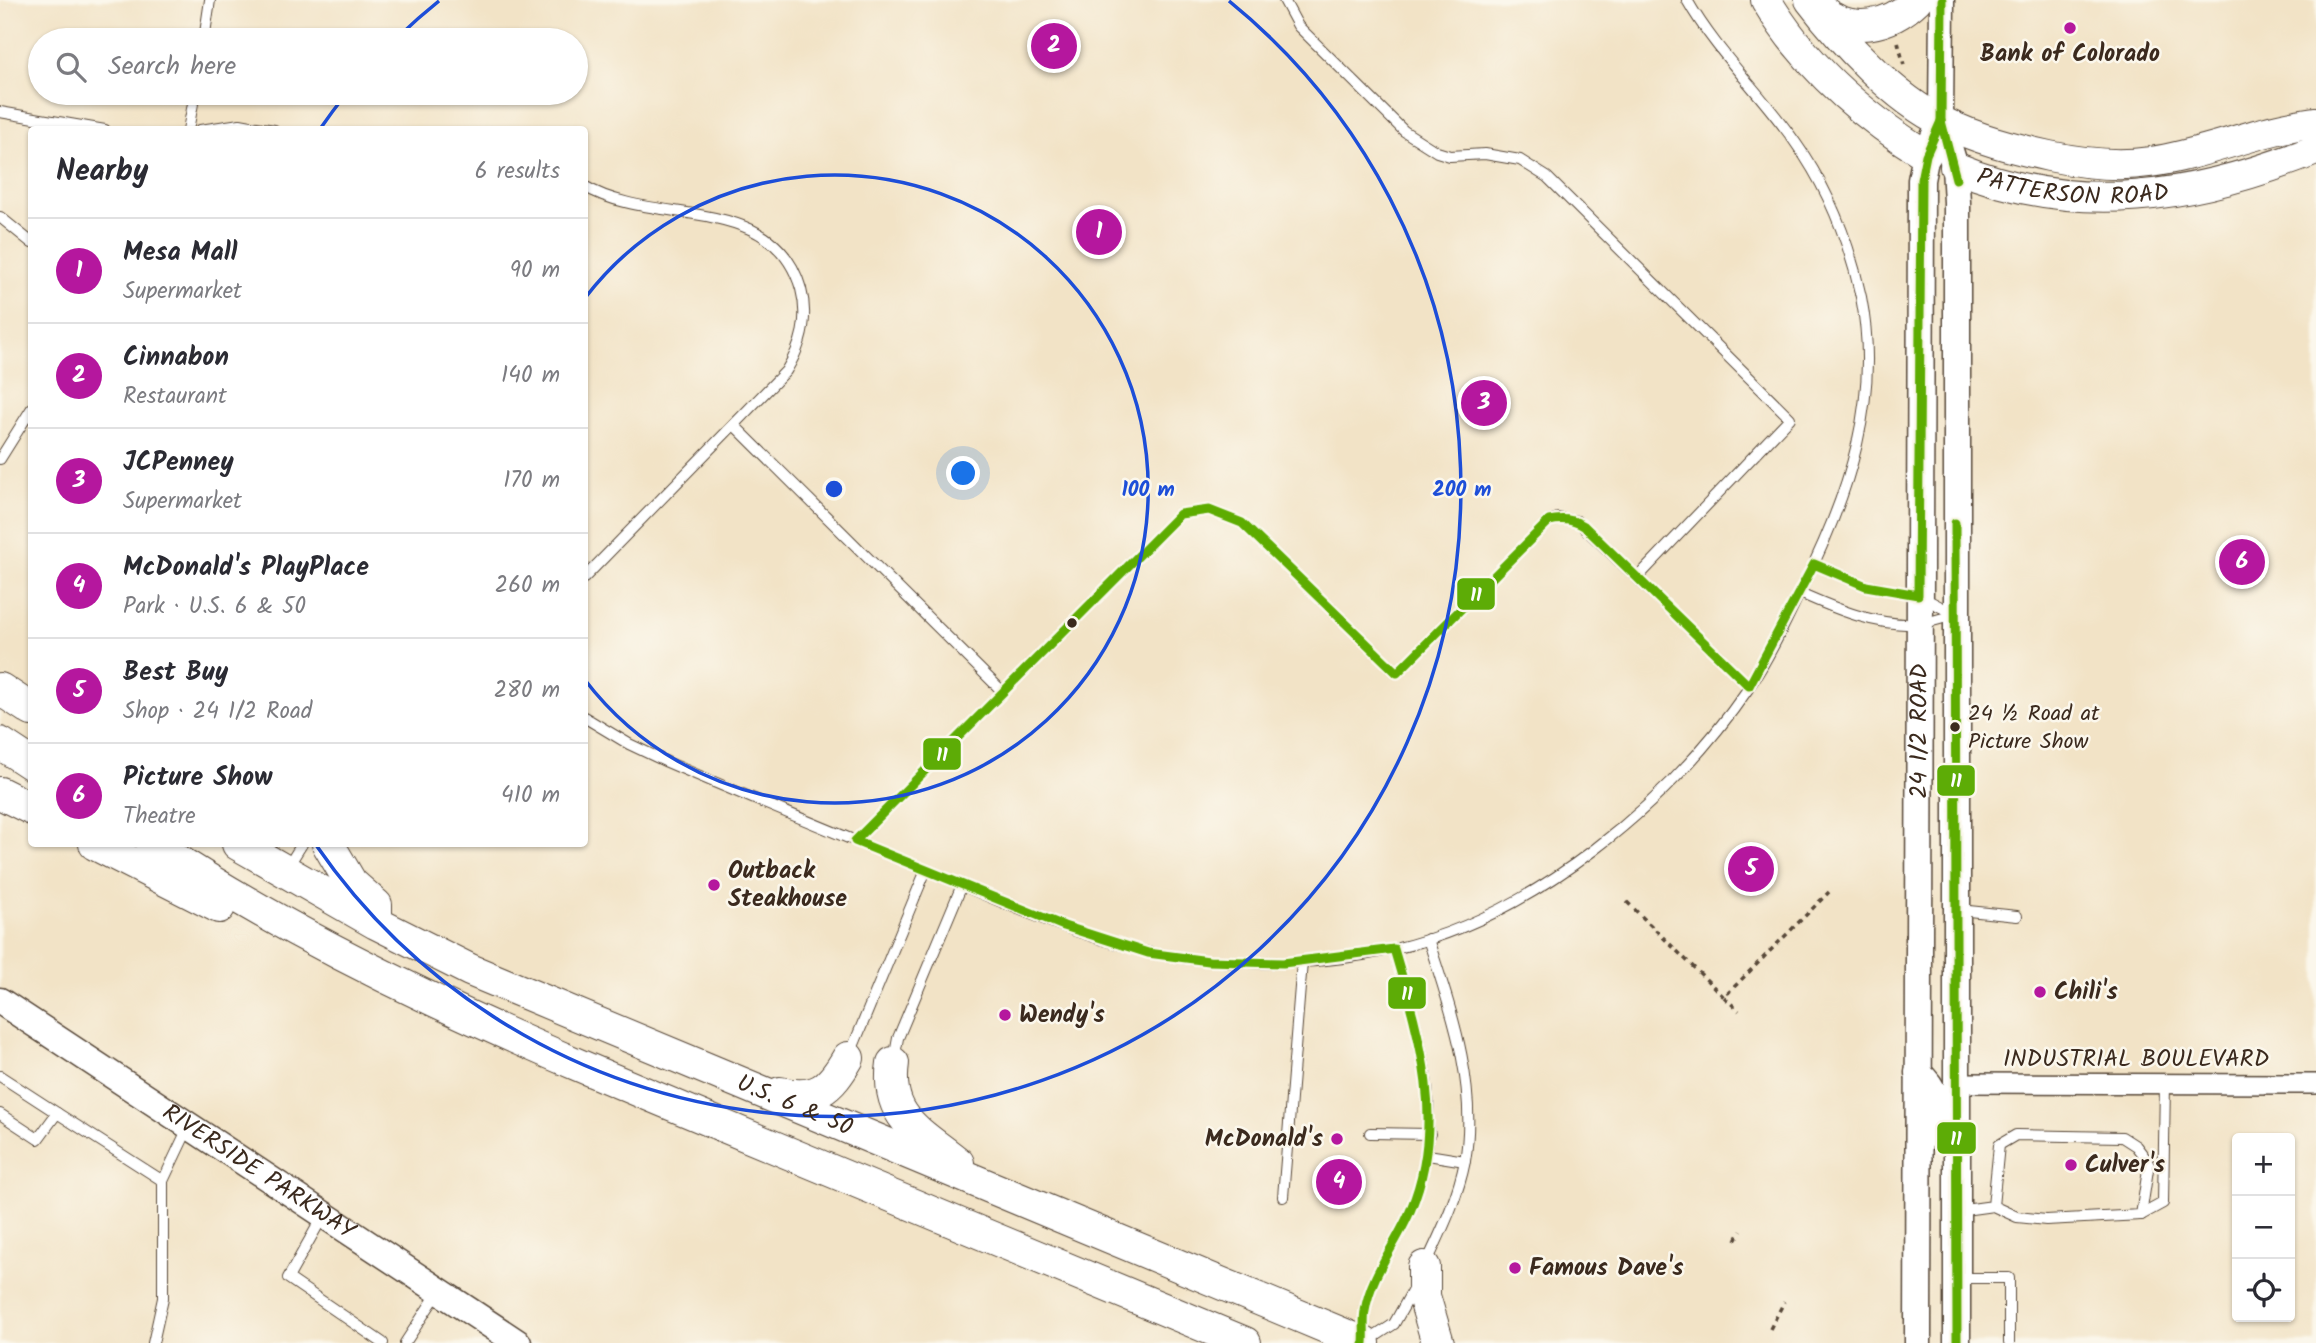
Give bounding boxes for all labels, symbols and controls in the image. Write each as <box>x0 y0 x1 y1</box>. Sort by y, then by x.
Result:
pin: 2 <box>1031 20 1077 72</box>
marker: Bank of Colorado <box>2062 20 2078 36</box>
search box <box>28 28 588 105</box>
place label: Bank of Colorado <box>1980 35 2160 74</box>
text: Search here <box>108 46 236 88</box>
icon: search <box>52 48 90 86</box>
text: Nearby <box>56 148 148 196</box>
text: 6 results <box>475 154 560 190</box>
street label: PATTERSON ROAD <box>1972 157 2171 216</box>
pin: 1 <box>1076 206 1122 258</box>
text: Mesa Mall <box>123 232 238 274</box>
text: 1 <box>76 253 82 289</box>
text: 90 m <box>510 253 560 289</box>
text: Supermarket <box>123 274 242 310</box>
text: Cinnabon <box>123 337 229 379</box>
text: 2 <box>72 358 86 394</box>
text: 140 m <box>501 358 560 394</box>
pin: 3 <box>1461 377 1507 429</box>
text: Restaurant <box>123 379 227 415</box>
text: JCPenney <box>123 442 234 484</box>
your location <box>946 456 980 490</box>
text: 3 <box>73 463 85 499</box>
text: 170 m <box>503 463 560 499</box>
text: 100 m <box>1121 474 1175 507</box>
text: 200 m <box>1432 474 1492 507</box>
centre of rings <box>822 477 846 501</box>
text: Supermarket <box>123 484 242 520</box>
pin: 6 <box>2219 536 2265 588</box>
text: McDonald's PlayPlace <box>123 547 369 589</box>
text: 4 <box>73 568 85 604</box>
text: 260 m <box>495 568 560 604</box>
line badge: 11 <box>1456 577 1496 611</box>
text: 11 <box>1470 581 1482 611</box>
text: Park · U.S. 6 & 50 <box>123 589 306 625</box>
unlabelled marker <box>1065 616 1079 630</box>
text: Best Buy <box>123 652 228 694</box>
street label: 24 1/2 ROAD <box>1900 663 1939 799</box>
text: 5 <box>73 673 85 709</box>
text: 280 m <box>494 673 560 709</box>
text: Shop · 24 1/2 Road <box>123 694 312 730</box>
place label: 24 ½ Road at Picture Show <box>1968 697 2100 760</box>
marker: 24 ½ Road at Picture Show <box>1948 720 1962 734</box>
line badge: 11 <box>922 737 962 771</box>
text: 11 <box>936 741 948 771</box>
text: Picture Show <box>123 757 273 799</box>
line badge: 11 <box>1936 764 1976 797</box>
text: 11 <box>1950 767 1962 797</box>
text: 6 <box>73 778 85 814</box>
text: 410 m <box>501 778 560 814</box>
text: Theatre <box>123 799 196 835</box>
pin: 5 <box>1728 843 1774 895</box>
place label: Outback Steakhouse <box>728 852 847 919</box>
marker: Outback Steakhouse <box>706 877 722 893</box>
place label: Chili's <box>2054 973 2118 1012</box>
line badge: 11 <box>1387 976 1427 1010</box>
text: 11 <box>1401 980 1413 1010</box>
marker: Chili's <box>2032 984 2048 1000</box>
place label: Wendy's <box>1019 996 1105 1035</box>
marker: Wendy's <box>997 1007 1013 1023</box>
street label: INDUSTRIAL BOULEVARD <box>2003 1040 2269 1079</box>
street label: U.S. 6 & 50 <box>731 1064 859 1147</box>
street label: RIVERSIDE PARKWAY <box>154 1094 364 1251</box>
place label: McDonald's <box>1205 1120 1323 1159</box>
line badge: 11 <box>1936 1121 1977 1155</box>
text: 11 <box>1950 1125 1962 1155</box>
marker: McDonald's <box>1329 1131 1345 1147</box>
map controls <box>2232 1133 2295 1322</box>
button: + <box>2232 1133 2295 1196</box>
place label: Culver's <box>2085 1146 2165 1185</box>
pin: 4 <box>1316 1156 1362 1208</box>
marker: Culver's <box>2063 1157 2079 1173</box>
button: − <box>2232 1196 2295 1259</box>
place label: Famous Dave's <box>1529 1249 1684 1288</box>
button: locate <box>2232 1259 2295 1322</box>
marker: Famous Dave's <box>1507 1260 1523 1276</box>

